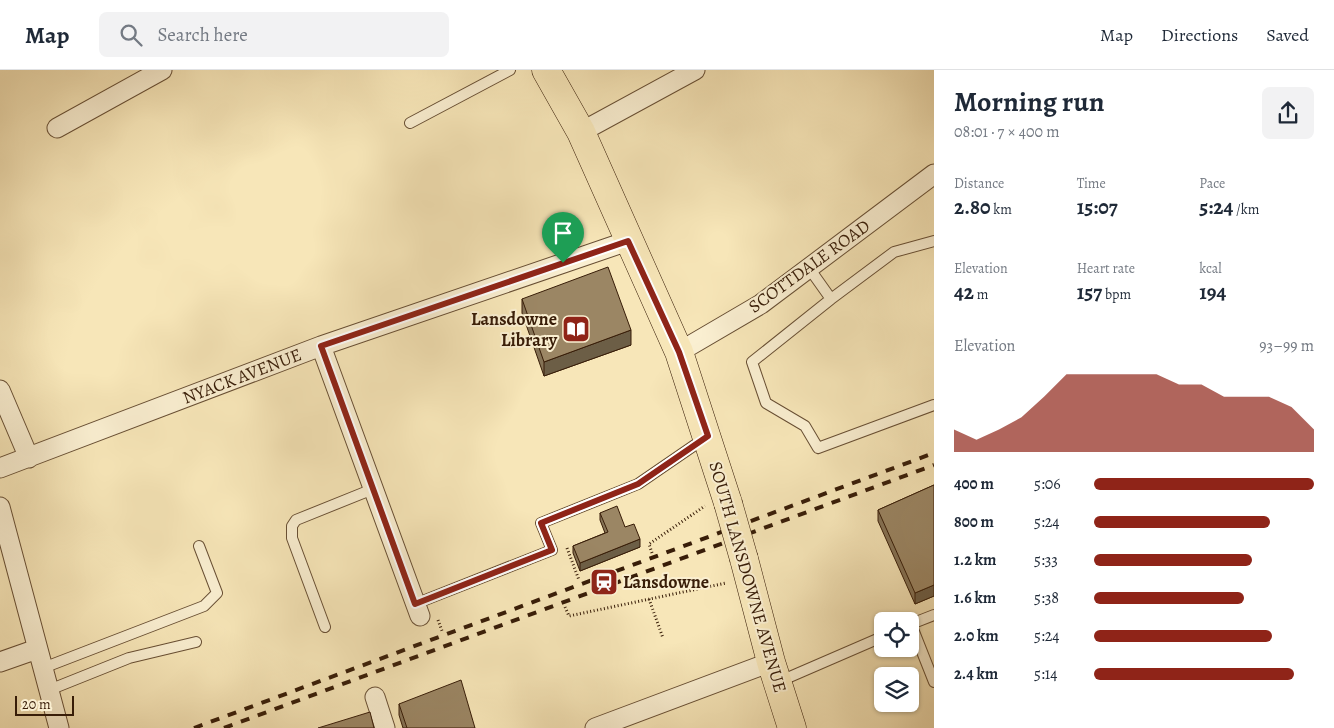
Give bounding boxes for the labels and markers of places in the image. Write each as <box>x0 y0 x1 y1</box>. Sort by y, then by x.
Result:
pin <box>542 212 584 263</box>
place label: Lansdowne Library <box>471 307 558 352</box>
library icon: Lansdowne Library <box>561 314 591 344</box>
station icon: Lansdowne <box>589 567 619 597</box>
place label: Lansdowne <box>623 570 709 594</box>

